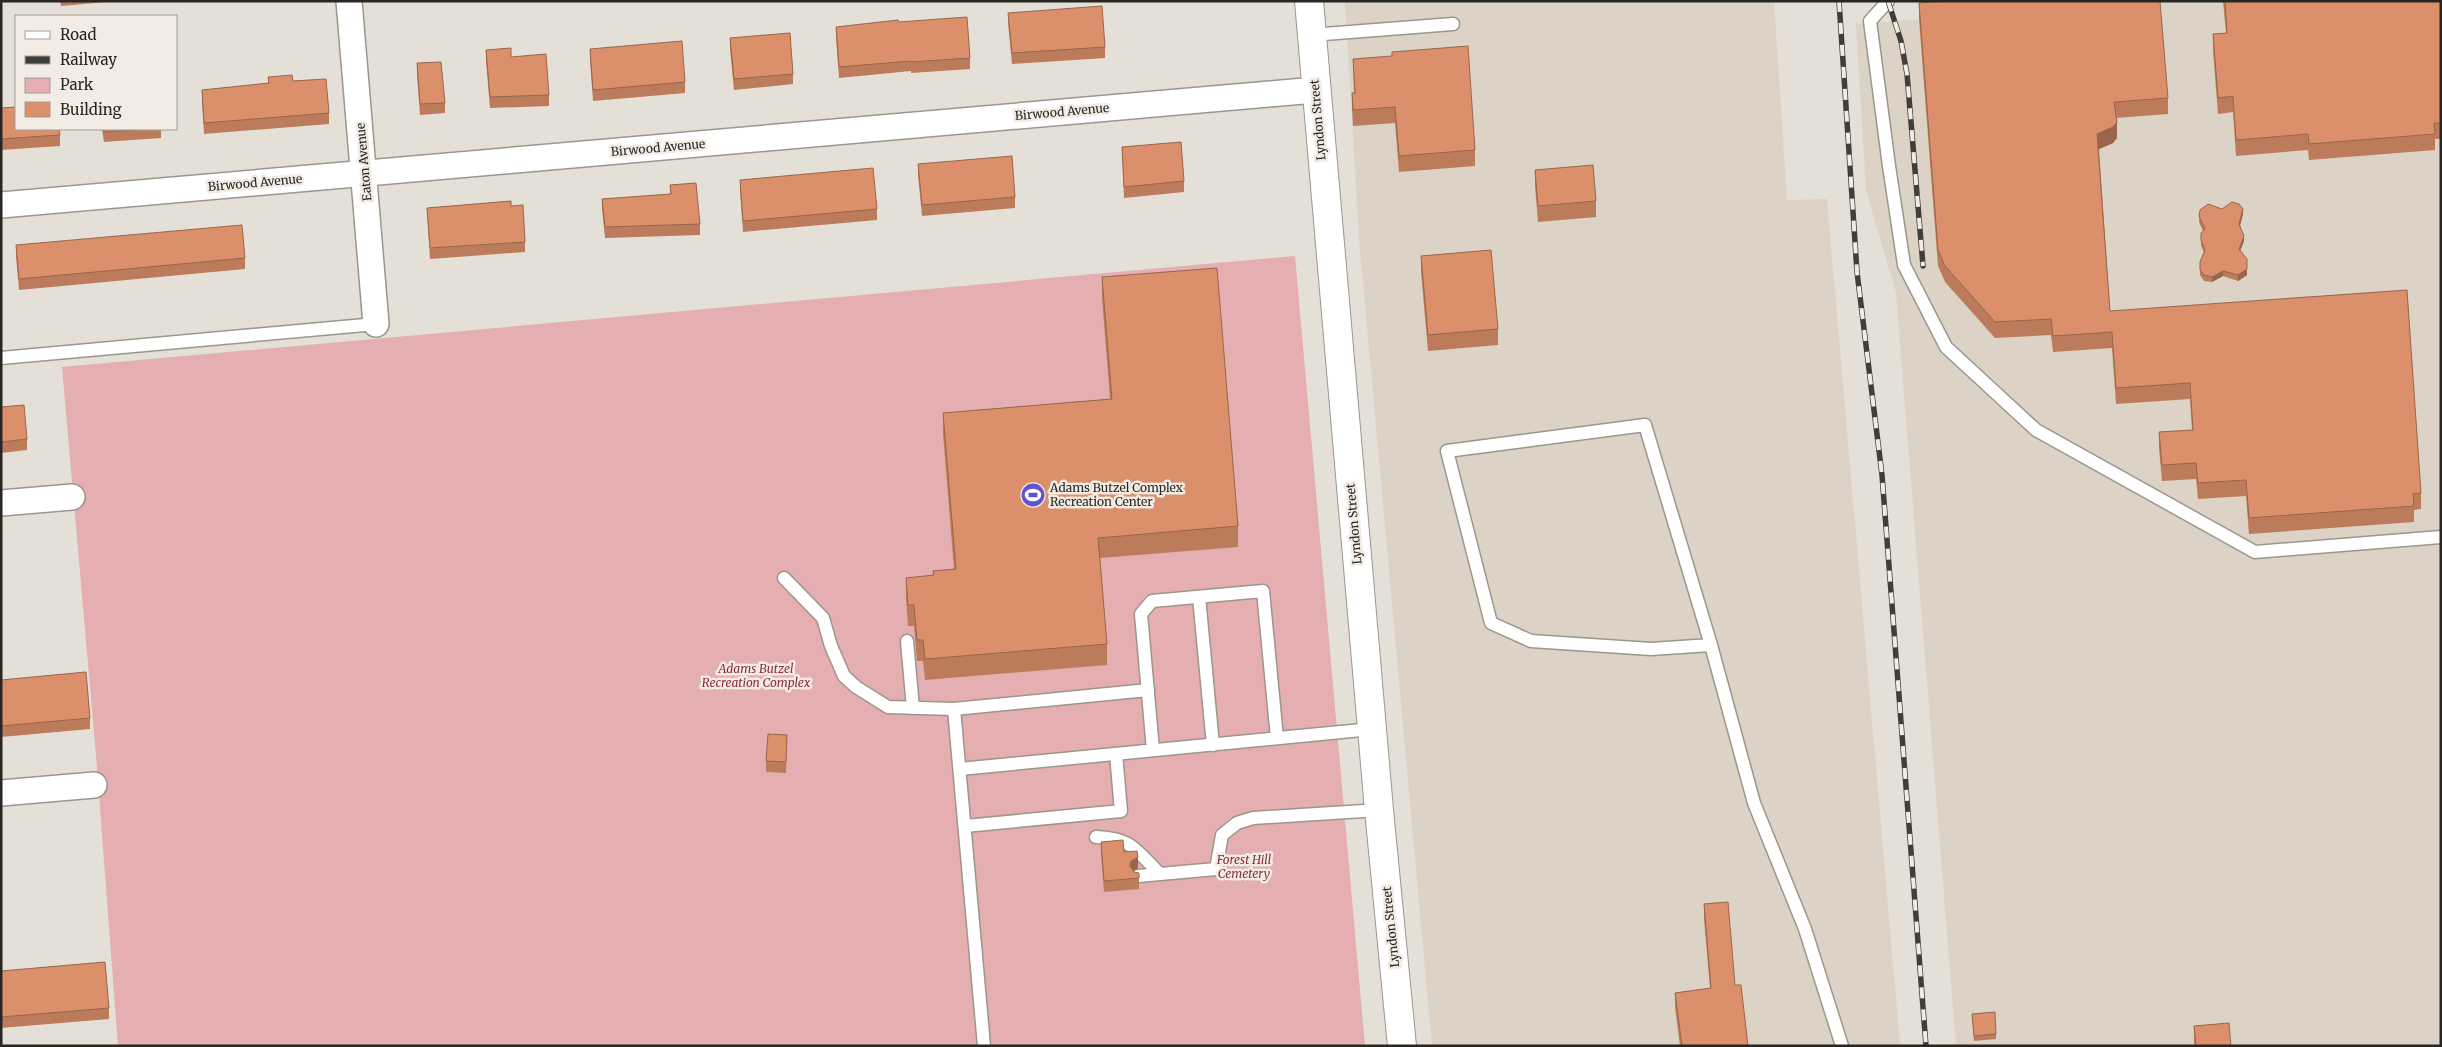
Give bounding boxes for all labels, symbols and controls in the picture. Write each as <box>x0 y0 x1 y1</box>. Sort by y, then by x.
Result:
legend <box>15 15 178 130</box>
text: Road <box>60 25 96 44</box>
text: Railway <box>60 50 117 69</box>
text: Park <box>60 75 94 94</box>
street label: Lyndon Street <box>1306 79 1329 161</box>
text: Building <box>60 100 122 119</box>
street label: Birwood Avenue <box>1014 100 1110 123</box>
street label: Eaton Avenue <box>353 122 374 202</box>
street label: Birwood Avenue <box>610 136 706 159</box>
street label: Birwood Avenue <box>207 171 303 194</box>
place label: Adams Butzel Complex Recreation Center <box>1049 480 1184 509</box>
sports icon: Adams Butzel Complex Recreation Center <box>1020 482 1046 508</box>
street label: Lyndon Street <box>1342 483 1365 565</box>
park label: Adams Butzel Recreation Complex <box>702 661 811 690</box>
park label: Forest Hill Cemetery <box>1216 852 1272 881</box>
street label: Lyndon Street <box>1379 886 1402 968</box>

